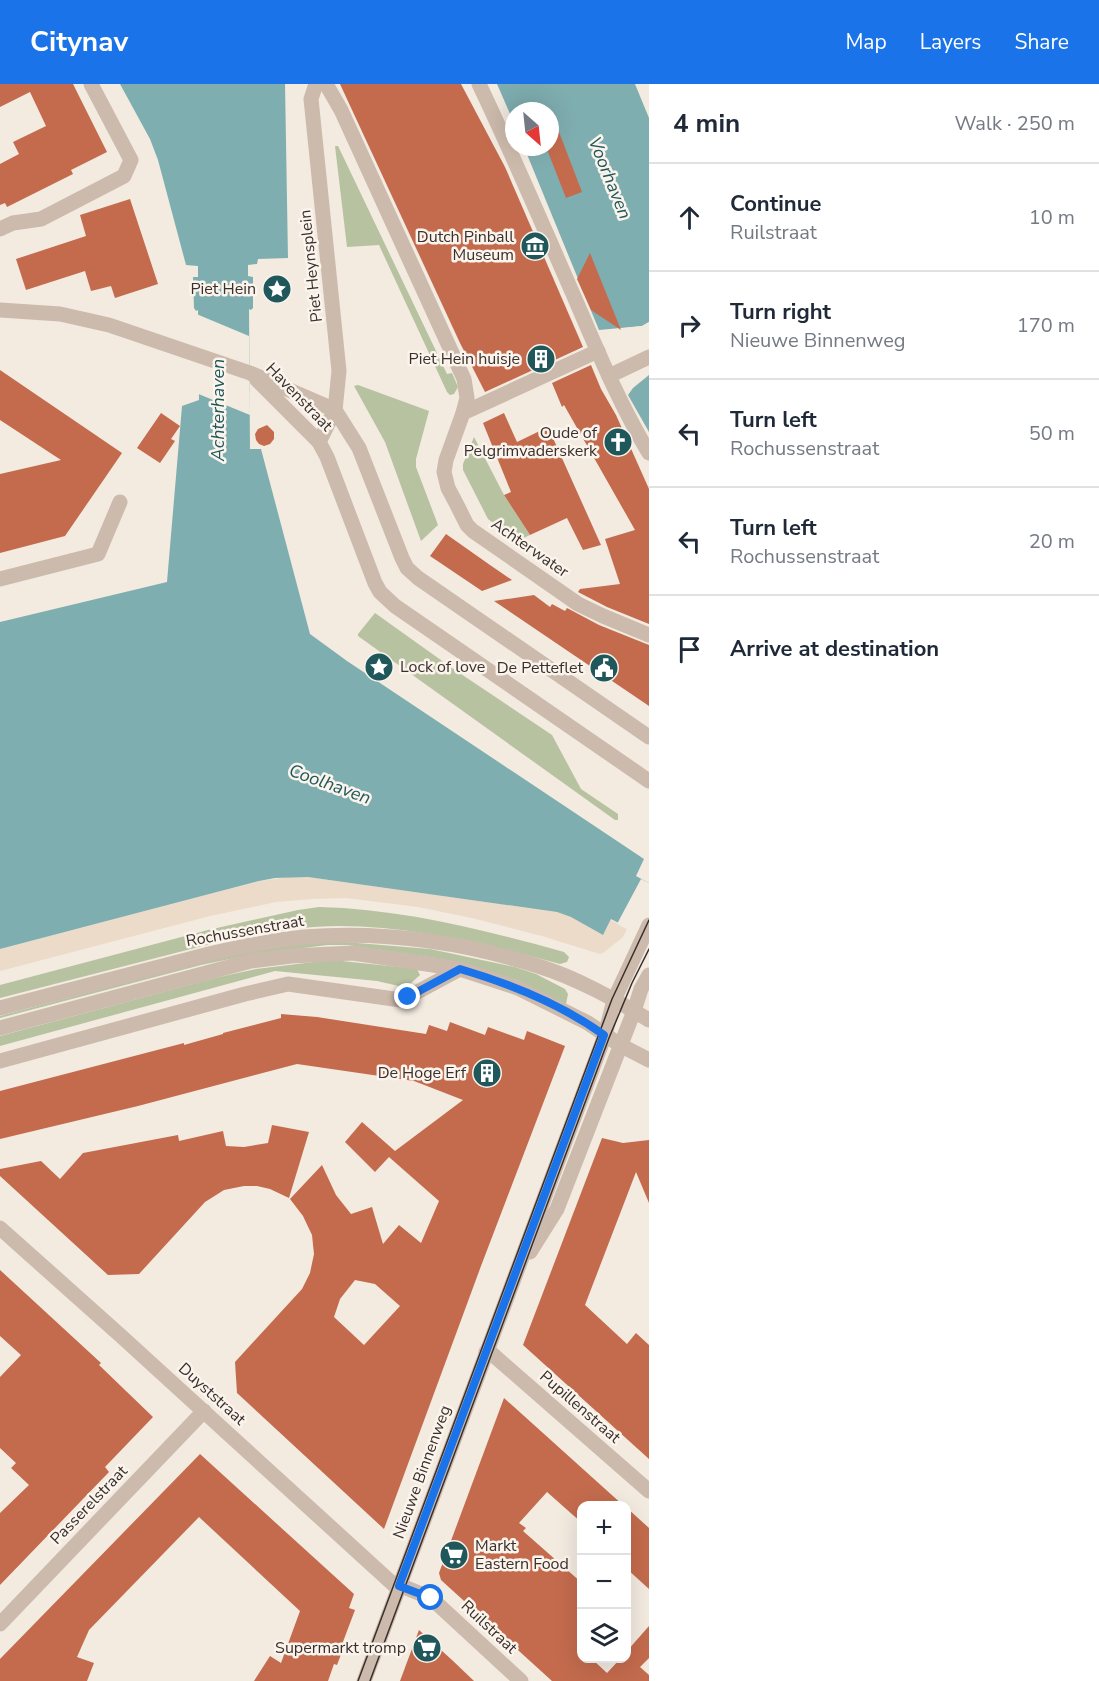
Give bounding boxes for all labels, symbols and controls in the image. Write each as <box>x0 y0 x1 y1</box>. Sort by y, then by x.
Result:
text: Citynav <box>30 23 128 61</box>
text: Map <box>845 28 887 56</box>
text: Layers <box>920 28 981 56</box>
text: Share <box>1014 28 1069 56</box>
north arrow <box>505 102 559 156</box>
text: 4 min <box>673 106 740 141</box>
text: Walk · 250 m <box>955 110 1075 137</box>
water label: Voorhaven <box>583 133 637 223</box>
text: Continue <box>730 189 821 219</box>
icon: ahead <box>673 201 706 234</box>
text: 10 m <box>1029 204 1075 231</box>
street label: Piet Heynsplein <box>294 209 328 323</box>
text: Ruilstraat <box>730 219 817 246</box>
place label: Dutch Pinball Museum <box>417 226 514 266</box>
museum icon: Dutch Pinball Museum <box>519 230 551 262</box>
place icon: Piet Hein <box>261 273 293 305</box>
place label: Piet Hein <box>190 278 256 300</box>
text: Turn right <box>730 297 831 327</box>
icon: right <box>673 309 706 342</box>
text: 170 m <box>1017 312 1075 339</box>
text: Nieuwe Binnenweg <box>730 327 906 354</box>
building icon: Piet Hein huisje <box>525 343 557 375</box>
place label: Piet Hein huisje <box>409 348 520 370</box>
street label: Havenstraat <box>261 358 338 436</box>
water label: Achterhaven <box>206 359 230 462</box>
text: Turn left <box>730 405 817 435</box>
icon: left <box>673 417 706 450</box>
text: 50 m <box>1029 420 1075 447</box>
place label: Oude of Pelgrimvaderskerk <box>464 422 598 462</box>
church icon: Oude of Pelgrimvaderskerk <box>602 426 634 458</box>
text: Rochussenstraat <box>730 435 879 462</box>
street label: Achterwater <box>487 513 573 583</box>
text: Turn left <box>730 513 817 543</box>
icon: left <box>673 525 706 558</box>
text: 20 m <box>1029 528 1075 555</box>
text: Rochussenstraat <box>730 543 879 570</box>
icon: arrive <box>673 633 706 666</box>
text: Arrive at destination <box>730 634 939 664</box>
place icon: Lock of love <box>363 651 395 683</box>
public building icon: De Petteflet <box>588 652 620 684</box>
place label: Lock of love <box>400 656 485 678</box>
place label: De Petteflet <box>497 657 583 679</box>
water label: Coolhaven <box>286 758 374 810</box>
street label: Rochussenstraat <box>184 910 306 952</box>
route end <box>394 983 420 1009</box>
building icon: De Hoge Erf <box>471 1057 503 1089</box>
place label: De Hoge Erf <box>378 1062 467 1084</box>
street label: Duyststraat <box>174 1358 251 1430</box>
street label: Pupillenstraat <box>535 1366 625 1449</box>
street label: Nieuwe Binnenweg <box>388 1402 456 1542</box>
street label: Passerelstraat <box>46 1460 133 1549</box>
map controls <box>577 1501 631 1663</box>
button: + <box>577 1501 631 1555</box>
place label: Markt Eastern Food <box>475 1535 569 1575</box>
supermarket icon: Markt Eastern Food <box>438 1539 470 1571</box>
button: − <box>577 1555 631 1609</box>
route start <box>417 1584 443 1610</box>
street label: Ruilstraat <box>456 1595 522 1659</box>
button: layers <box>577 1609 631 1663</box>
supermarket icon: Supermarkt tromp <box>411 1632 443 1664</box>
place label: Supermarkt tromp <box>275 1637 406 1659</box>

